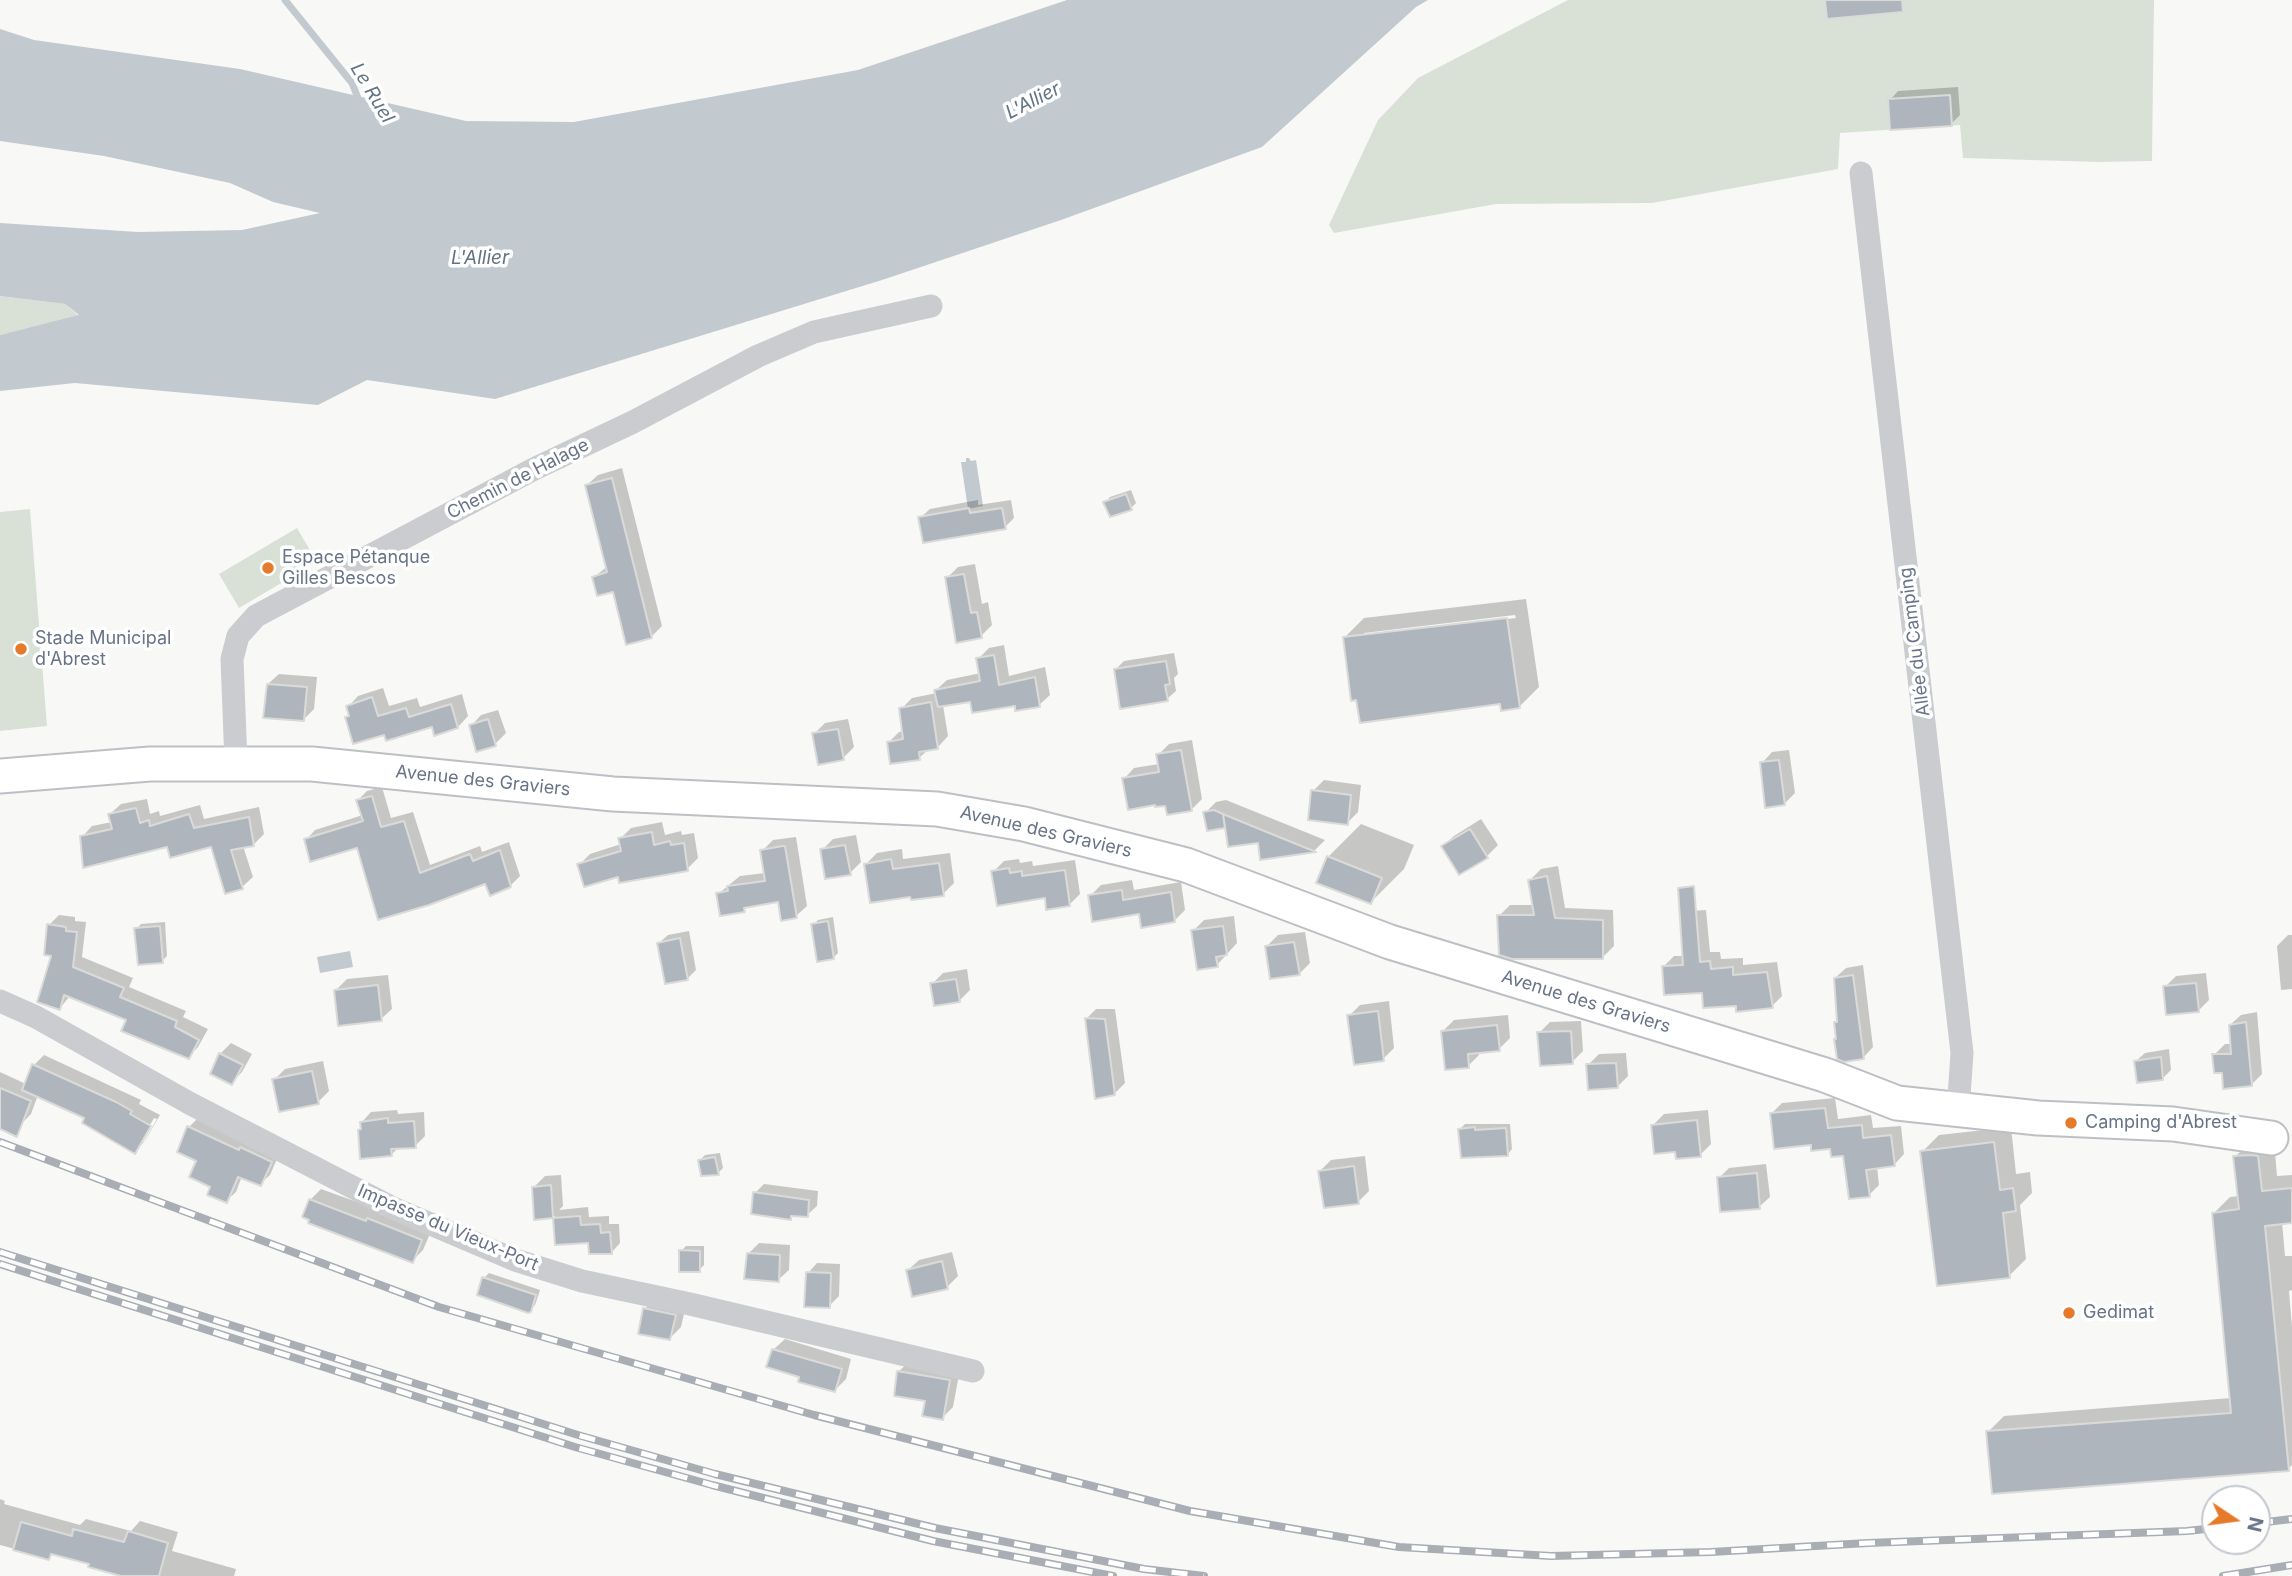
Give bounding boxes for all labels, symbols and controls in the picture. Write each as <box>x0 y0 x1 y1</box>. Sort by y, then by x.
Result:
water label: Le Ruel <box>345 59 399 127</box>
water label: L'Allier <box>1002 78 1064 124</box>
water label: L'Allier <box>451 247 509 269</box>
street label: Chemin de Halage <box>444 434 592 524</box>
place label: Espace Pétanque Gilles Bescos <box>282 547 430 590</box>
marker: Espace Pétanque Gilles Bescos <box>260 560 276 576</box>
street label: Allée du Camping <box>1895 566 1935 718</box>
place label: Stade Municipal d'Abrest <box>35 628 171 670</box>
marker: Stade Municipal d'Abrest <box>13 641 29 657</box>
street label: Avenue des Graviers <box>395 761 571 801</box>
street label: Avenue des Graviers <box>958 802 1134 862</box>
street label: Avenue des Graviers <box>1499 966 1673 1038</box>
place label: Camping d'Abrest <box>2085 1112 2237 1134</box>
marker: Camping d'Abrest <box>2063 1115 2079 1131</box>
street label: Impasse du Vieux-Port <box>355 1180 541 1276</box>
place label: Gedimat <box>2083 1302 2154 1324</box>
marker: Gedimat <box>2061 1305 2077 1321</box>
north arrow <box>2201 1485 2271 1555</box>
text: N <box>2242 1515 2268 1534</box>

